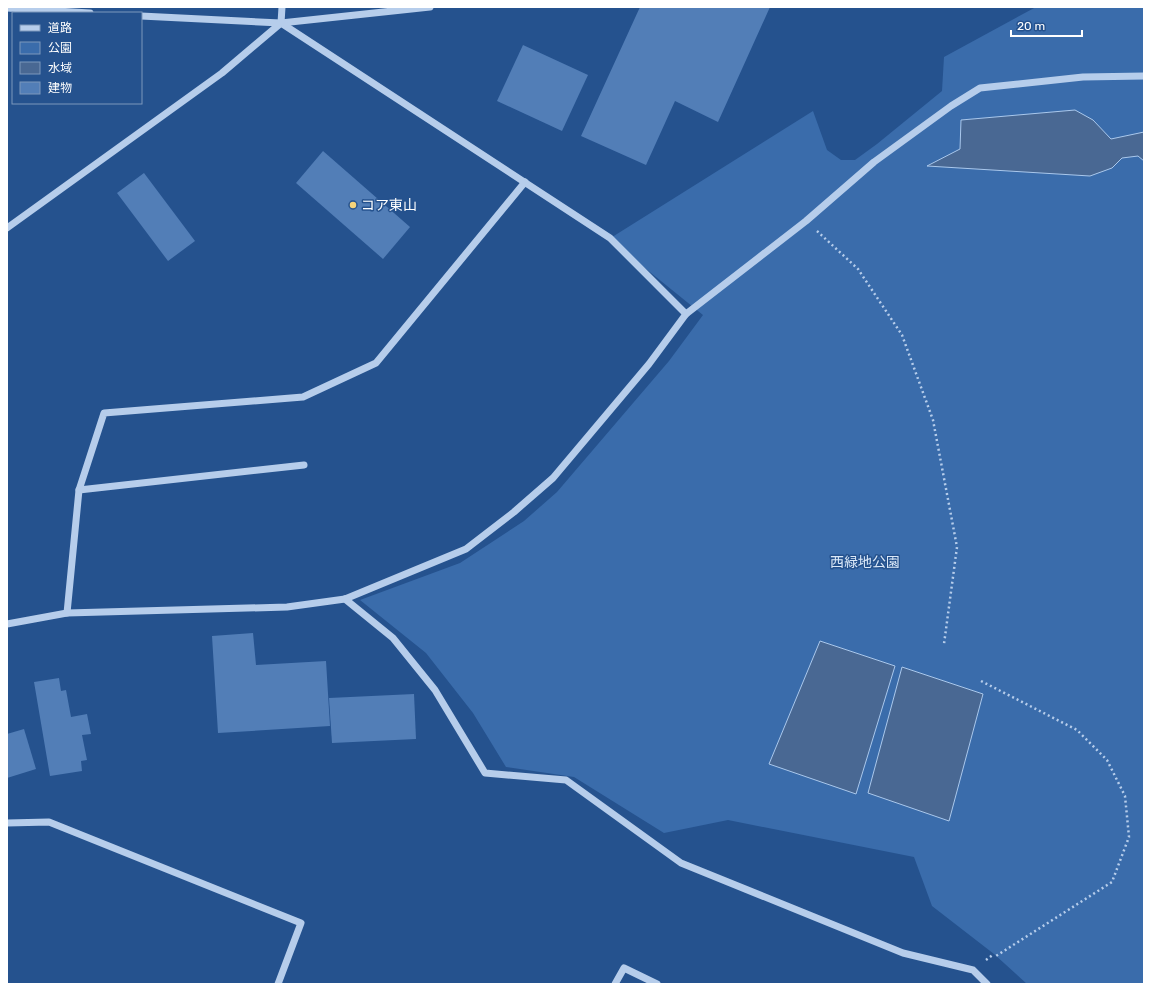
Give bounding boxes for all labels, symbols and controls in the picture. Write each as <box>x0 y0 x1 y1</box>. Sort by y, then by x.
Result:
legend <box>12 12 142 104</box>
scale bar <box>1011 12 1082 38</box>
text: 20 m <box>1017 19 1045 33</box>
text: 道路 <box>48 21 72 35</box>
text: 公園 <box>48 41 72 55</box>
text: 水域 <box>48 61 72 75</box>
text: 建物 <box>48 81 72 95</box>
place label: コア東山 <box>361 197 417 214</box>
marker: コア東山 <box>348 200 358 210</box>
park label: 西緑地公園 <box>830 554 900 571</box>

